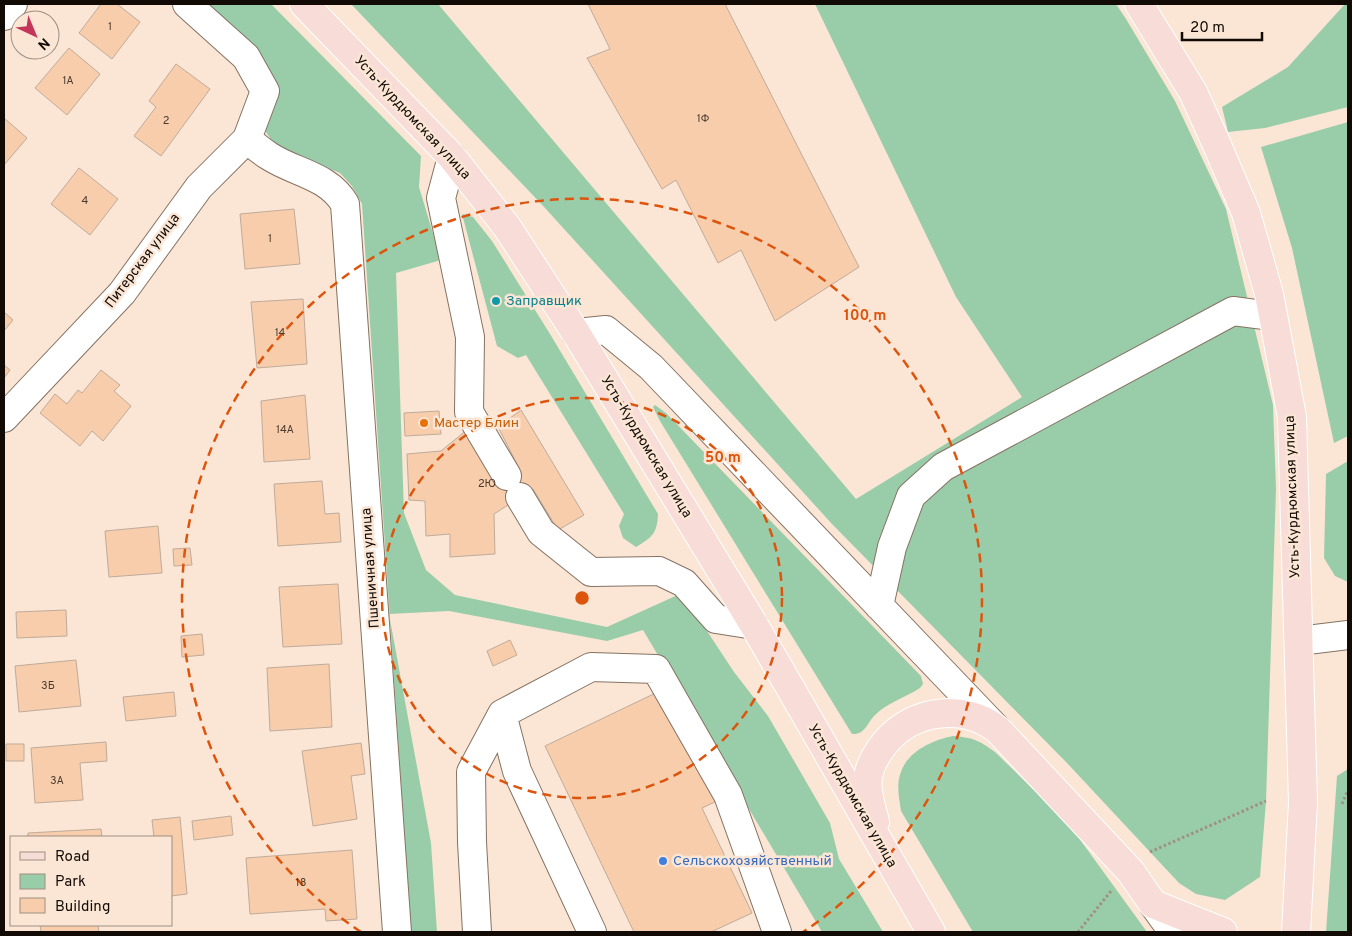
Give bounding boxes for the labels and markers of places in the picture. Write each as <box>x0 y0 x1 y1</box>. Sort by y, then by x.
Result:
place label: Заправщик <box>506 293 582 310</box>
marker: Заправщик <box>490 295 502 307</box>
place label: Мастер Блин <box>434 415 519 432</box>
marker: Мастер Блин <box>418 417 430 429</box>
centre of rings <box>573 589 591 607</box>
place label: Сельскохозяйственный <box>673 853 832 870</box>
marker: Сельскохозяйственный <box>657 855 669 867</box>

